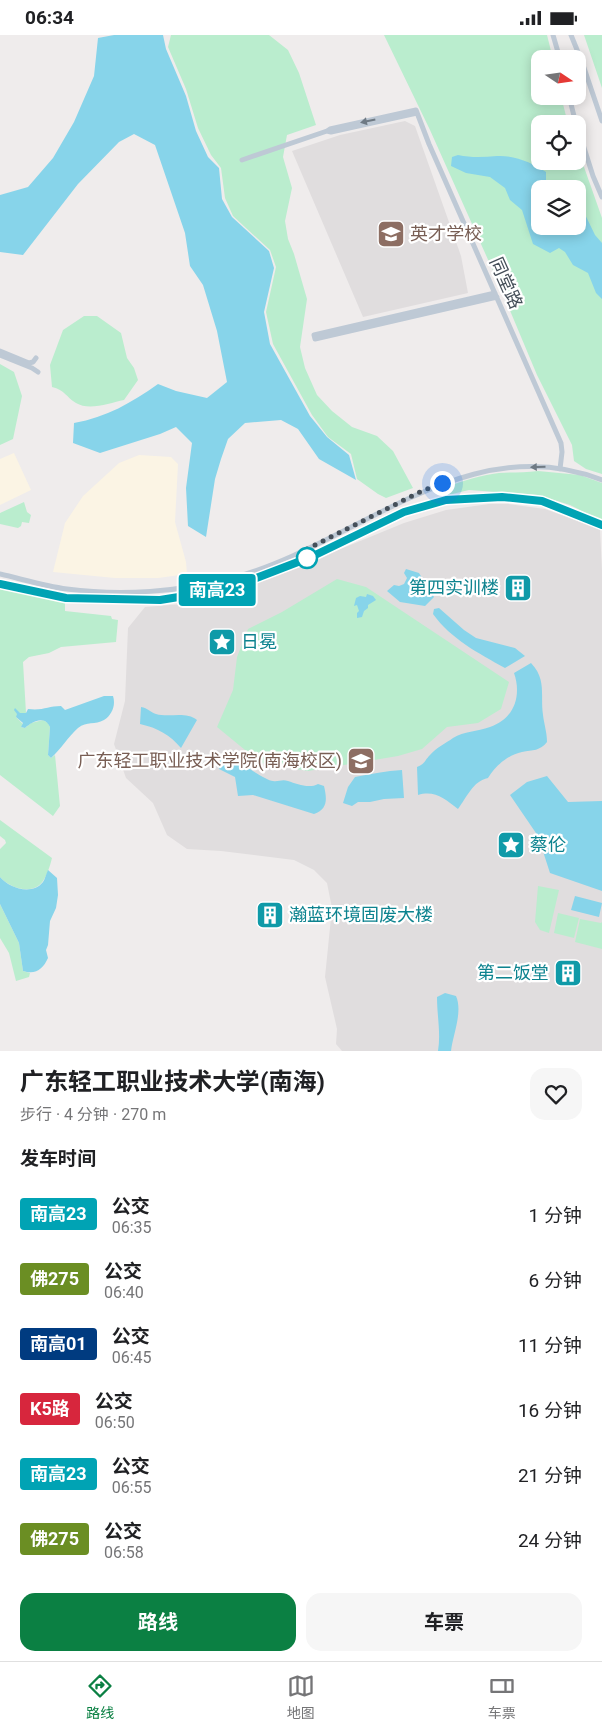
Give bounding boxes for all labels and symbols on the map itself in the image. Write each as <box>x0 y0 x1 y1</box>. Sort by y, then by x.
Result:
north arrow <box>531 50 586 105</box>
one-way arrow <box>360 117 376 125</box>
school or university icon: 英才学校 <box>376 219 406 249</box>
place label: 英才学校 <box>410 223 482 244</box>
street label: 同堂路 <box>486 254 527 312</box>
one-way arrow <box>529 463 545 471</box>
your location <box>430 471 455 496</box>
unlabelled marker <box>296 547 318 569</box>
building icon: 第四实训楼 <box>503 573 533 603</box>
line badge: 南高23 <box>182 574 252 606</box>
place label: 第四实训楼 <box>409 577 499 598</box>
place icon: 日冕 <box>207 627 237 657</box>
place label: 日冕 <box>241 631 277 652</box>
school or university icon: 广东轻工职业技术学院(南海校区) <box>346 746 376 776</box>
place label: 广东轻工职业技术学院(南海校区) <box>78 750 342 772</box>
place icon: 蔡伦 <box>496 830 526 860</box>
place label: 蔡伦 <box>530 834 566 855</box>
building icon: 瀚蓝环境固废大楼 <box>255 900 285 930</box>
place label: 瀚蓝环境固废大楼 <box>289 904 433 925</box>
building icon: 第二饭堂 <box>553 958 583 988</box>
place label: 第二饭堂 <box>477 962 549 983</box>

